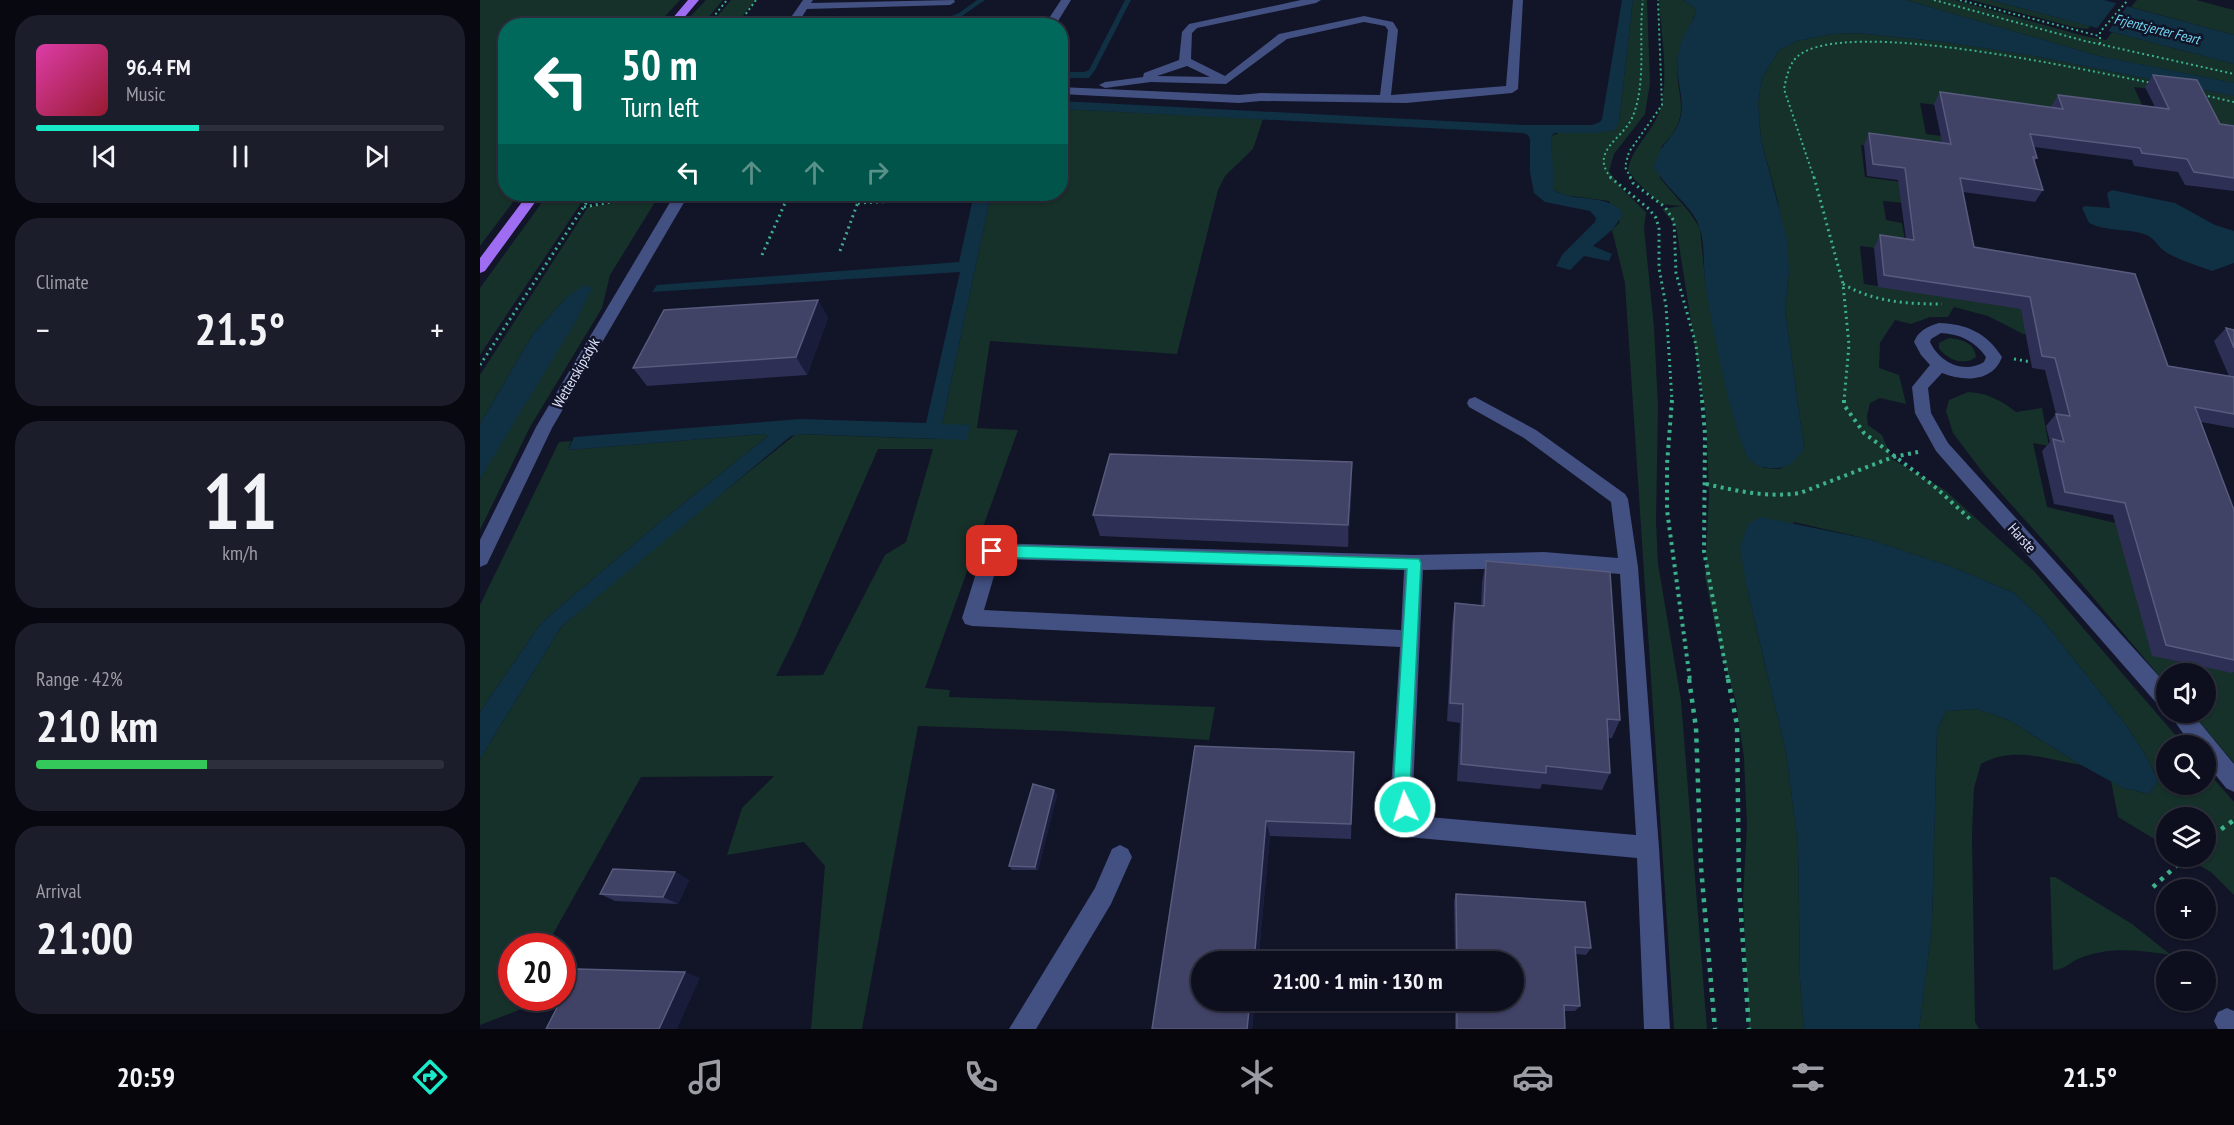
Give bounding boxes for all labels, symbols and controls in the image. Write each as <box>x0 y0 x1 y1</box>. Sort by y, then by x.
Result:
water label: Frjentsjerter Feart <box>2112 10 2204 49</box>
text: 50 m <box>621 37 698 92</box>
icon: left <box>522 42 600 120</box>
text: 96.4 FM <box>126 53 191 81</box>
text: Music <box>126 81 166 107</box>
text: Turn left <box>621 90 699 124</box>
icon: previous <box>88 140 121 173</box>
icon: pause <box>224 140 257 173</box>
icon: next <box>360 140 393 173</box>
icon: left <box>672 156 705 189</box>
icon: ahead <box>735 156 768 189</box>
icon: ahead <box>798 156 831 189</box>
icon: right <box>861 156 894 189</box>
text: Climate <box>36 269 89 295</box>
text: 21.5° <box>195 299 285 357</box>
text: − <box>36 308 50 351</box>
text: + <box>430 308 444 351</box>
street label: Wetterskipsdyk <box>548 334 603 411</box>
text: 11 <box>203 450 277 551</box>
street label: Harste <box>2004 519 2041 556</box>
pin <box>966 525 1017 576</box>
icon: arrive <box>975 534 1008 567</box>
text: km/h <box>222 540 258 566</box>
map controls <box>2156 663 2216 1011</box>
button: sound <box>2156 663 2216 723</box>
text: Range · 42% <box>36 666 123 692</box>
text: 210 km <box>36 696 158 754</box>
button: search <box>2156 735 2216 795</box>
position arrow <box>1373 775 1437 839</box>
button: layers <box>2156 807 2216 867</box>
text: Arrival <box>36 878 81 904</box>
button: + <box>2156 879 2216 939</box>
text: 21:00 <box>36 908 133 966</box>
speed limit sign: 20 <box>498 933 576 1011</box>
button: − <box>2156 951 2216 1011</box>
text: 21:00 · 1 min · 130 m <box>1272 967 1443 995</box>
icon: directions <box>409 1056 451 1098</box>
icon: music <box>685 1056 727 1098</box>
icon: phone <box>960 1056 1002 1098</box>
icon: climate <box>1236 1056 1278 1098</box>
icon: car <box>1512 1056 1554 1098</box>
icon: filters <box>1787 1056 1829 1098</box>
text: 20:59 <box>117 1060 175 1094</box>
text: 21.5° <box>2063 1060 2117 1094</box>

